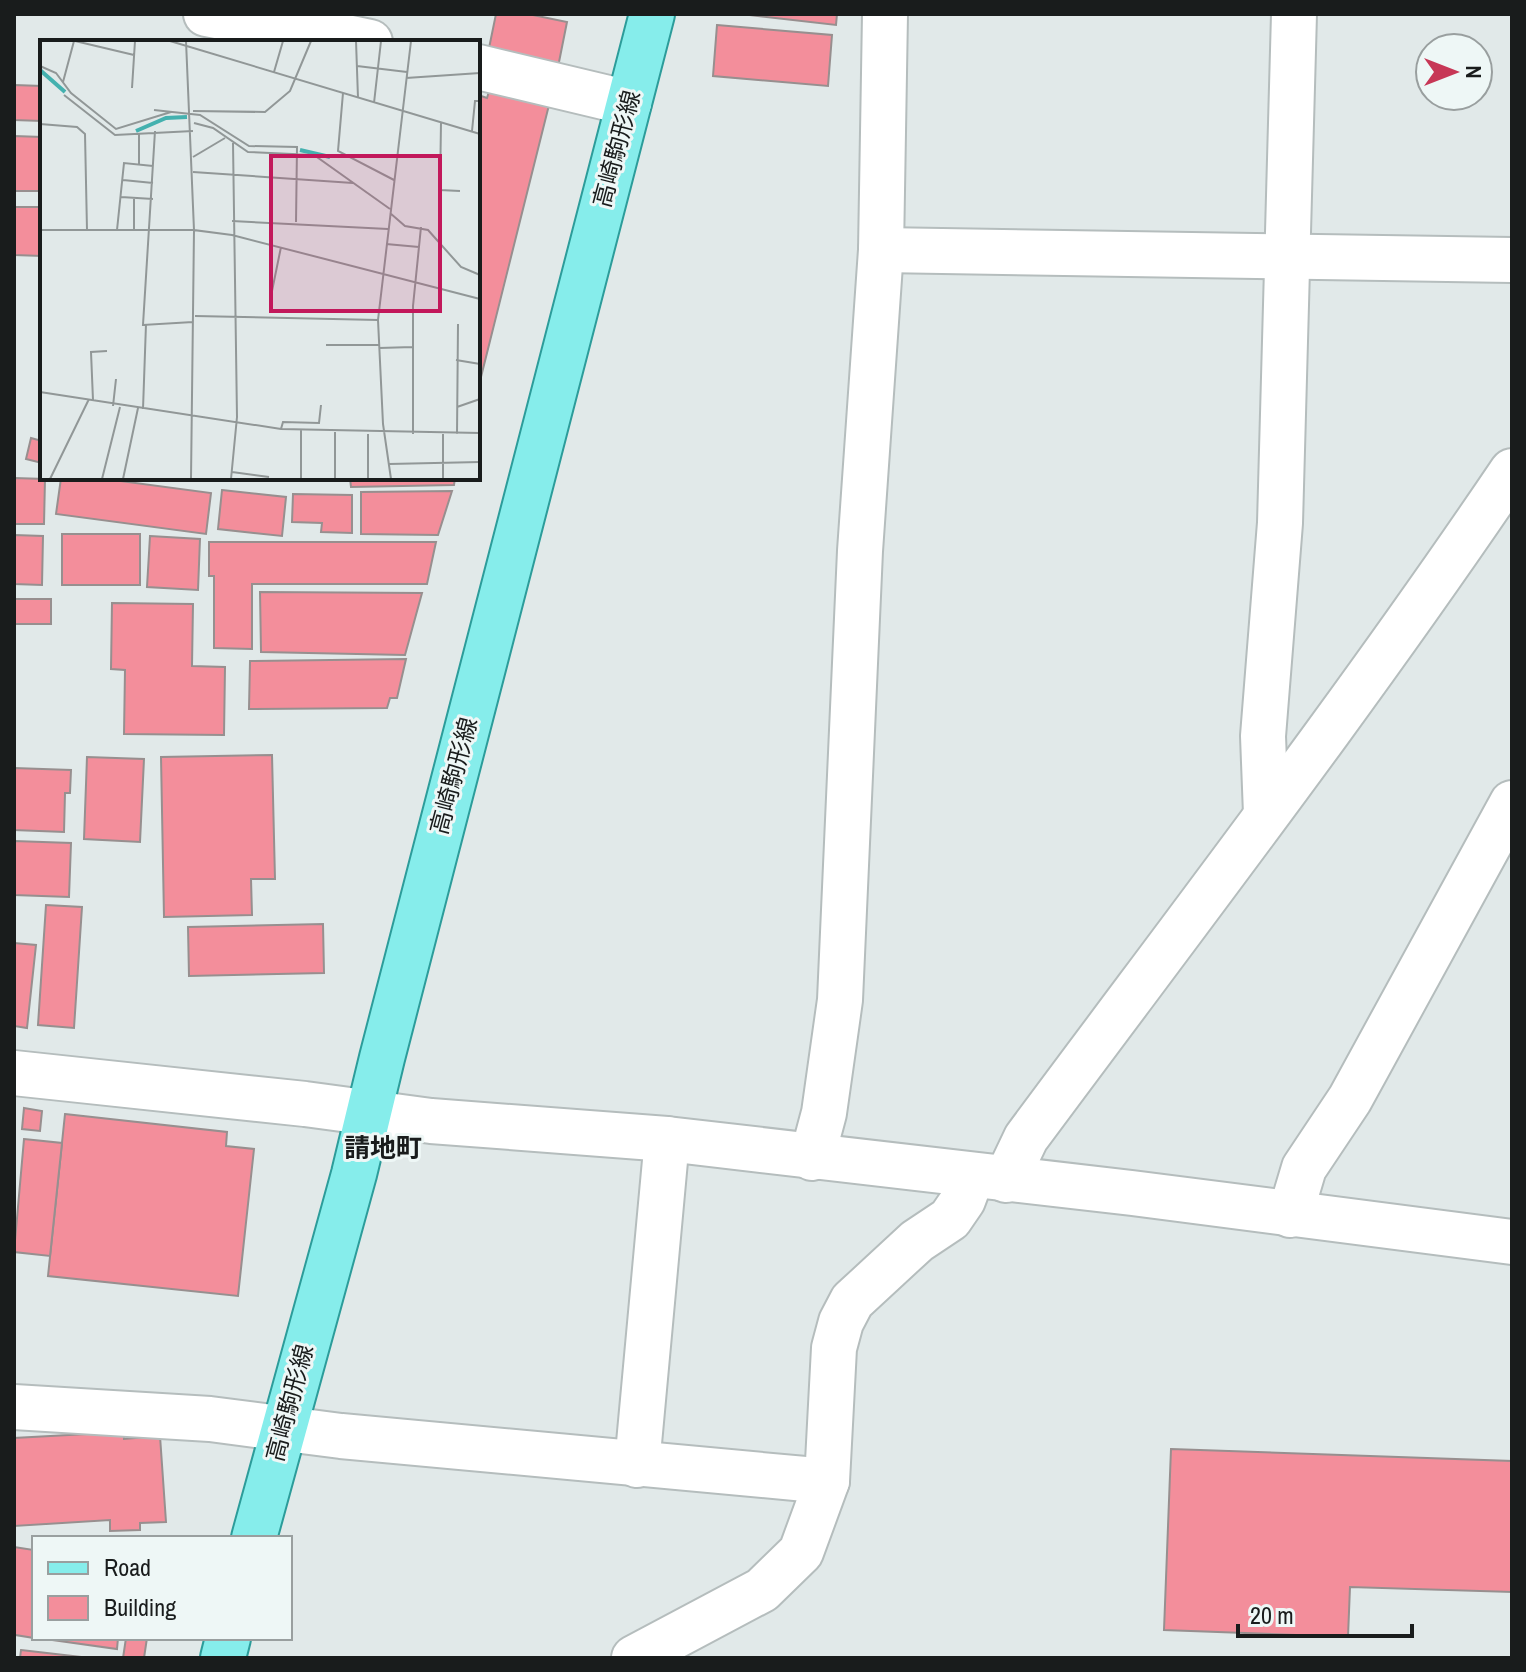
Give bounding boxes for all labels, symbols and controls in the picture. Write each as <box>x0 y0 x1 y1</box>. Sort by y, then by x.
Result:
north arrow <box>1414 32 1494 112</box>
inset map <box>40 40 480 480</box>
text: N <box>1459 65 1489 79</box>
street label: 高崎駒形線 <box>585 87 647 211</box>
street label: 高崎駒形線 <box>422 714 484 838</box>
district label: 請地町 <box>344 1130 422 1165</box>
street label: 高崎駒形線 <box>258 1341 320 1465</box>
legend <box>32 1536 292 1640</box>
text: Road <box>104 1551 151 1583</box>
scale bar <box>1238 1588 1412 1638</box>
text: Building <box>104 1591 176 1623</box>
text: 20 m <box>1250 1599 1294 1631</box>

